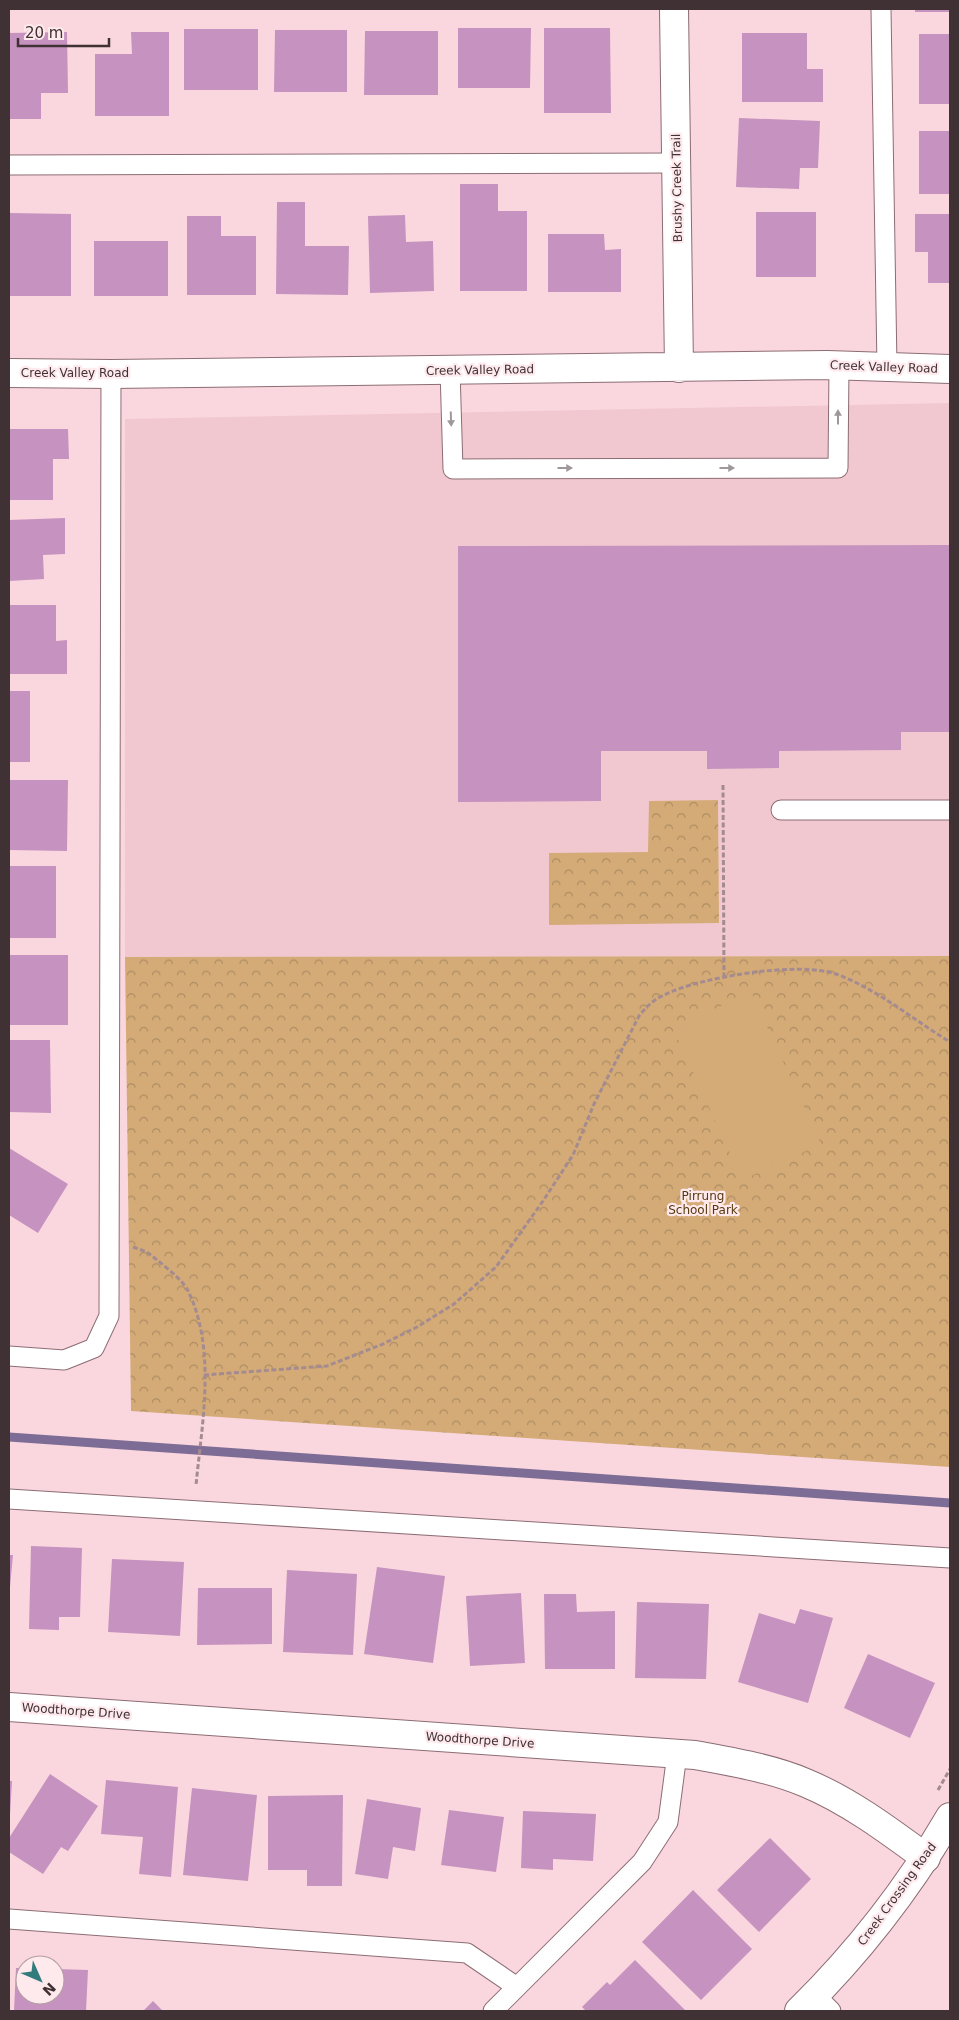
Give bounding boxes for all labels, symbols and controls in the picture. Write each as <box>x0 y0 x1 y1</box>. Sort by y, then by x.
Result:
scale bar <box>18 15 109 47</box>
text: 20 m <box>25 24 63 42</box>
street label: Brushy Creek Trail <box>669 134 685 242</box>
street label: Creek Valley Road <box>830 358 938 376</box>
street label: Creek Valley Road <box>426 362 534 378</box>
street label: Creek Valley Road <box>21 366 129 380</box>
one-way arrow <box>835 408 843 424</box>
one-way arrow <box>447 411 455 427</box>
one-way arrow <box>557 464 573 472</box>
one-way arrow <box>720 464 736 472</box>
park label: Pirrung School Park <box>668 1189 738 1217</box>
street label: Woodthorpe Drive <box>21 1700 131 1722</box>
street label: Woodthorpe Drive <box>425 1729 535 1751</box>
street label: Creek Crossing Road <box>855 1840 939 1948</box>
north arrow <box>15 1955 65 2005</box>
text: N <box>39 1979 59 1999</box>

